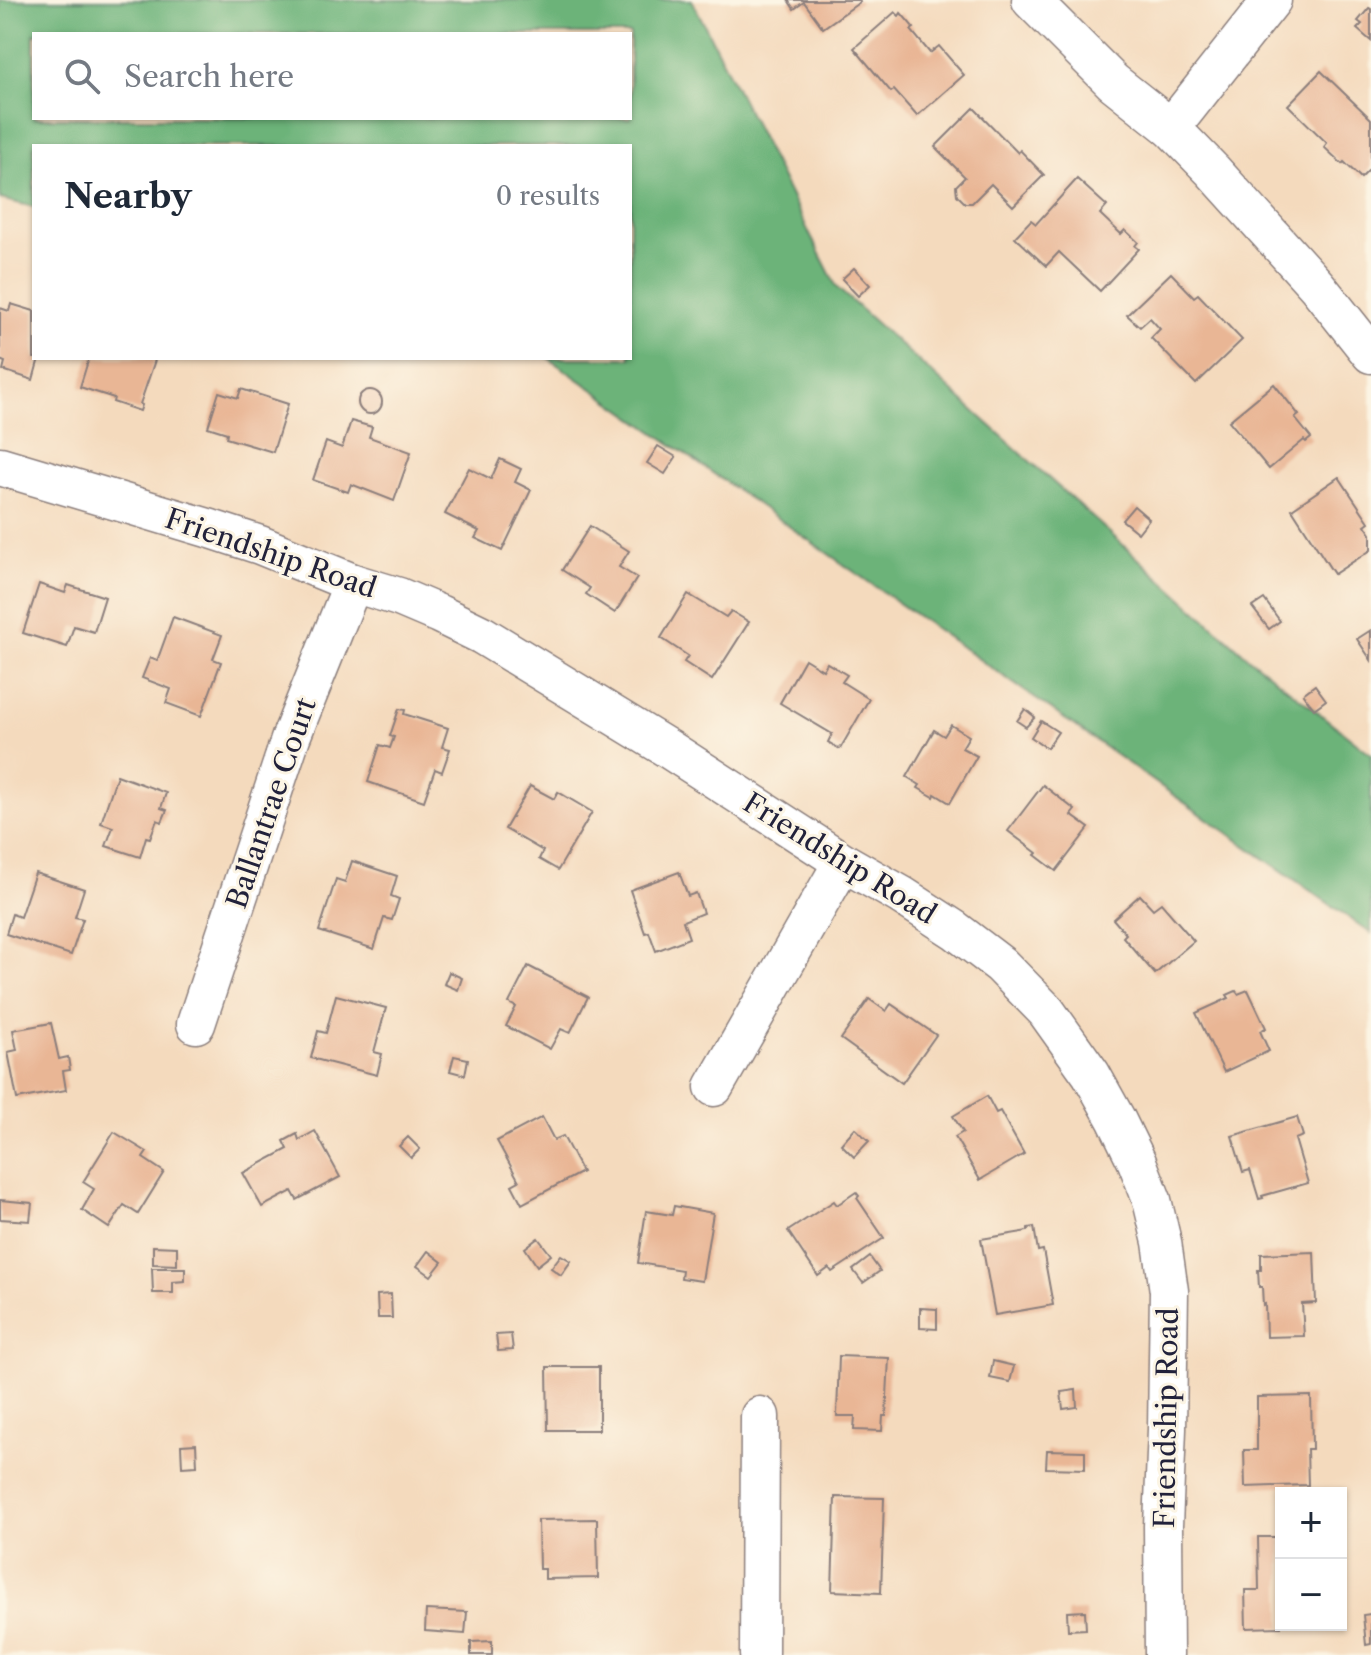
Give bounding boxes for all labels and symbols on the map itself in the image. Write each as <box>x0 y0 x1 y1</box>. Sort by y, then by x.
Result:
street label: Friendship Road <box>161 501 381 605</box>
street label: Ballantrae Court <box>219 693 323 913</box>
street label: Friendship Road <box>737 785 943 931</box>
street label: Friendship Road <box>1147 1307 1185 1529</box>

